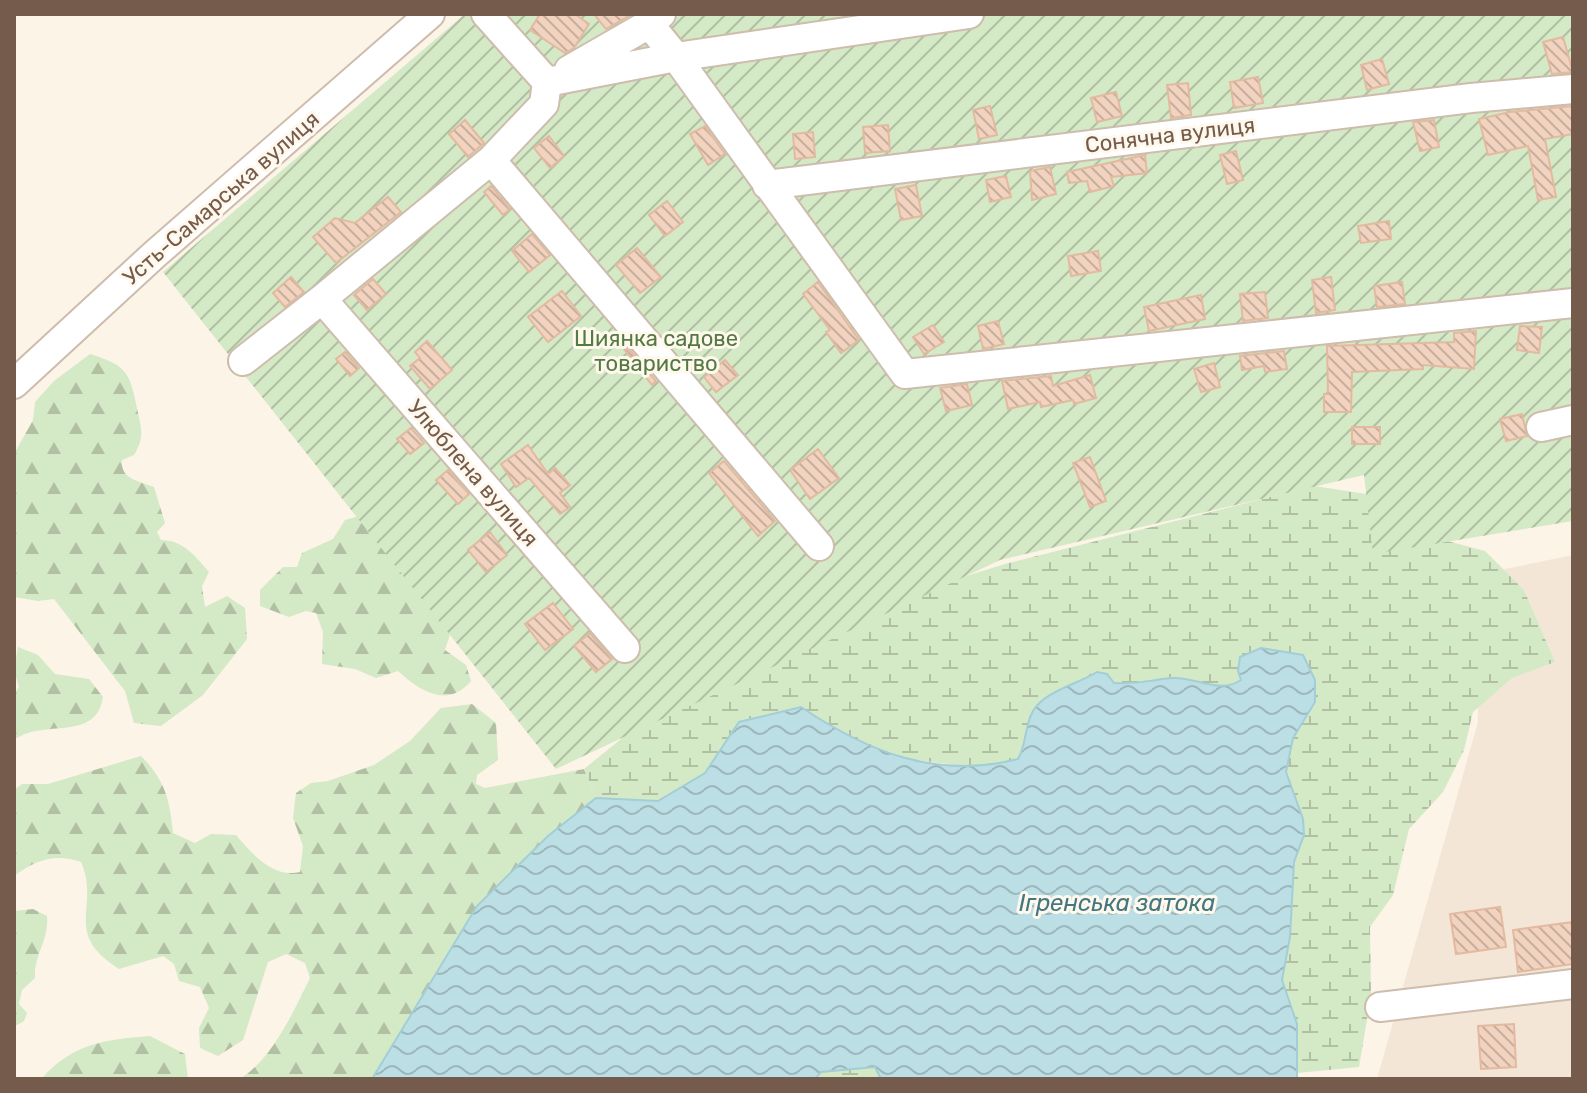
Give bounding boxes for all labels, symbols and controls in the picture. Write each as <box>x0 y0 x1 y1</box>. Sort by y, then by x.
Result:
street label: Усть-Самарська вулиця <box>117 105 325 291</box>
street label: Сонячна вулиця <box>1083 111 1257 159</box>
park label: Шиянка садове товариство <box>574 325 738 377</box>
street label: Улюблена вулиця <box>402 394 544 552</box>
water label: Ігренська затока <box>1019 889 1215 917</box>

